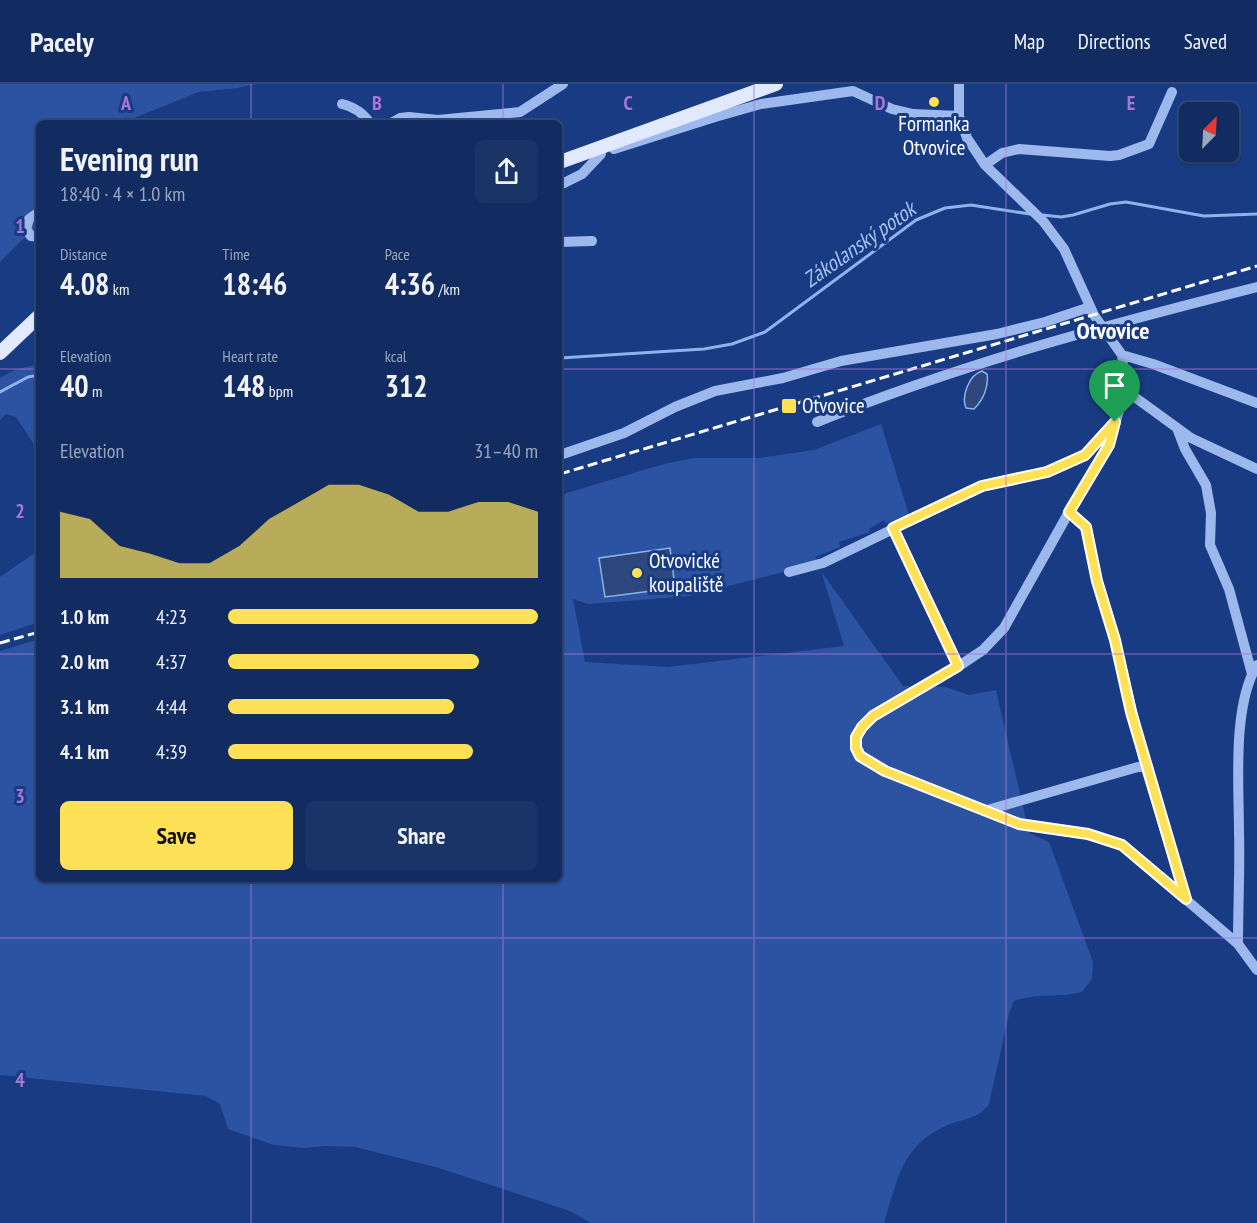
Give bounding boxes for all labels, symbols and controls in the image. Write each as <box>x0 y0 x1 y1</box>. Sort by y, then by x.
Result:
text: Pacely <box>30 23 94 60</box>
text: Map <box>1014 28 1045 55</box>
text: Directions <box>1078 28 1151 55</box>
text: Saved <box>1184 28 1227 55</box>
text: A <box>120 90 132 116</box>
text: B <box>372 90 382 116</box>
text: C <box>623 90 633 116</box>
text: D <box>875 90 886 116</box>
text: E <box>1127 90 1135 116</box>
marker: Formanka Otvovice <box>927 95 941 109</box>
north arrow <box>1179 102 1239 162</box>
map controls <box>1179 102 1239 162</box>
place label: Formanka Otvovice <box>898 110 970 161</box>
text: Evening run <box>60 137 199 180</box>
button: share <box>475 140 538 203</box>
text: 18:40 · 4 × 1.0 km <box>60 181 185 207</box>
water label: Zákolanský potok <box>797 194 923 293</box>
text: 1 <box>15 213 25 239</box>
text: Distance <box>60 244 107 264</box>
text: Time <box>222 244 250 264</box>
text: Pace <box>385 244 410 264</box>
text: 4.08 <box>60 264 109 303</box>
text: 18:46 <box>222 264 287 303</box>
text: 4:36 <box>385 264 435 303</box>
text: km <box>109 279 129 299</box>
text: /km <box>435 279 460 299</box>
district label: Otvovice <box>1077 315 1149 346</box>
text: Elevation <box>60 346 111 366</box>
text: Heart rate <box>222 346 278 366</box>
text: kcal <box>385 346 407 366</box>
pin <box>1089 360 1140 422</box>
text: 40 <box>60 366 89 405</box>
text: 148 <box>222 366 265 405</box>
text: 312 <box>385 366 428 405</box>
icon: arrive <box>1098 369 1131 402</box>
text: m <box>89 381 103 401</box>
text: bpm <box>265 381 293 401</box>
place label: Otvovice <box>802 392 865 419</box>
marker: Otvovice <box>780 397 798 415</box>
text: Elevation <box>60 438 124 464</box>
text: 31–40 m <box>474 438 538 464</box>
text: 2 <box>15 498 25 524</box>
place label: Otvovické koupaliště <box>649 547 724 598</box>
marker: Otvovické koupaliště <box>630 566 644 580</box>
text: 1.0 km <box>60 604 109 630</box>
text: 4:23 <box>156 604 187 630</box>
text: 2.0 km <box>60 649 109 675</box>
text: 4:37 <box>156 649 187 675</box>
text: 3.1 km <box>60 694 109 720</box>
text: 4:44 <box>156 694 187 720</box>
text: 4.1 km <box>60 739 109 765</box>
text: 4:39 <box>156 739 187 765</box>
text: 3 <box>15 783 25 809</box>
button: Save <box>60 801 293 870</box>
button: Share <box>305 801 538 870</box>
text: 4 <box>15 1067 25 1093</box>

